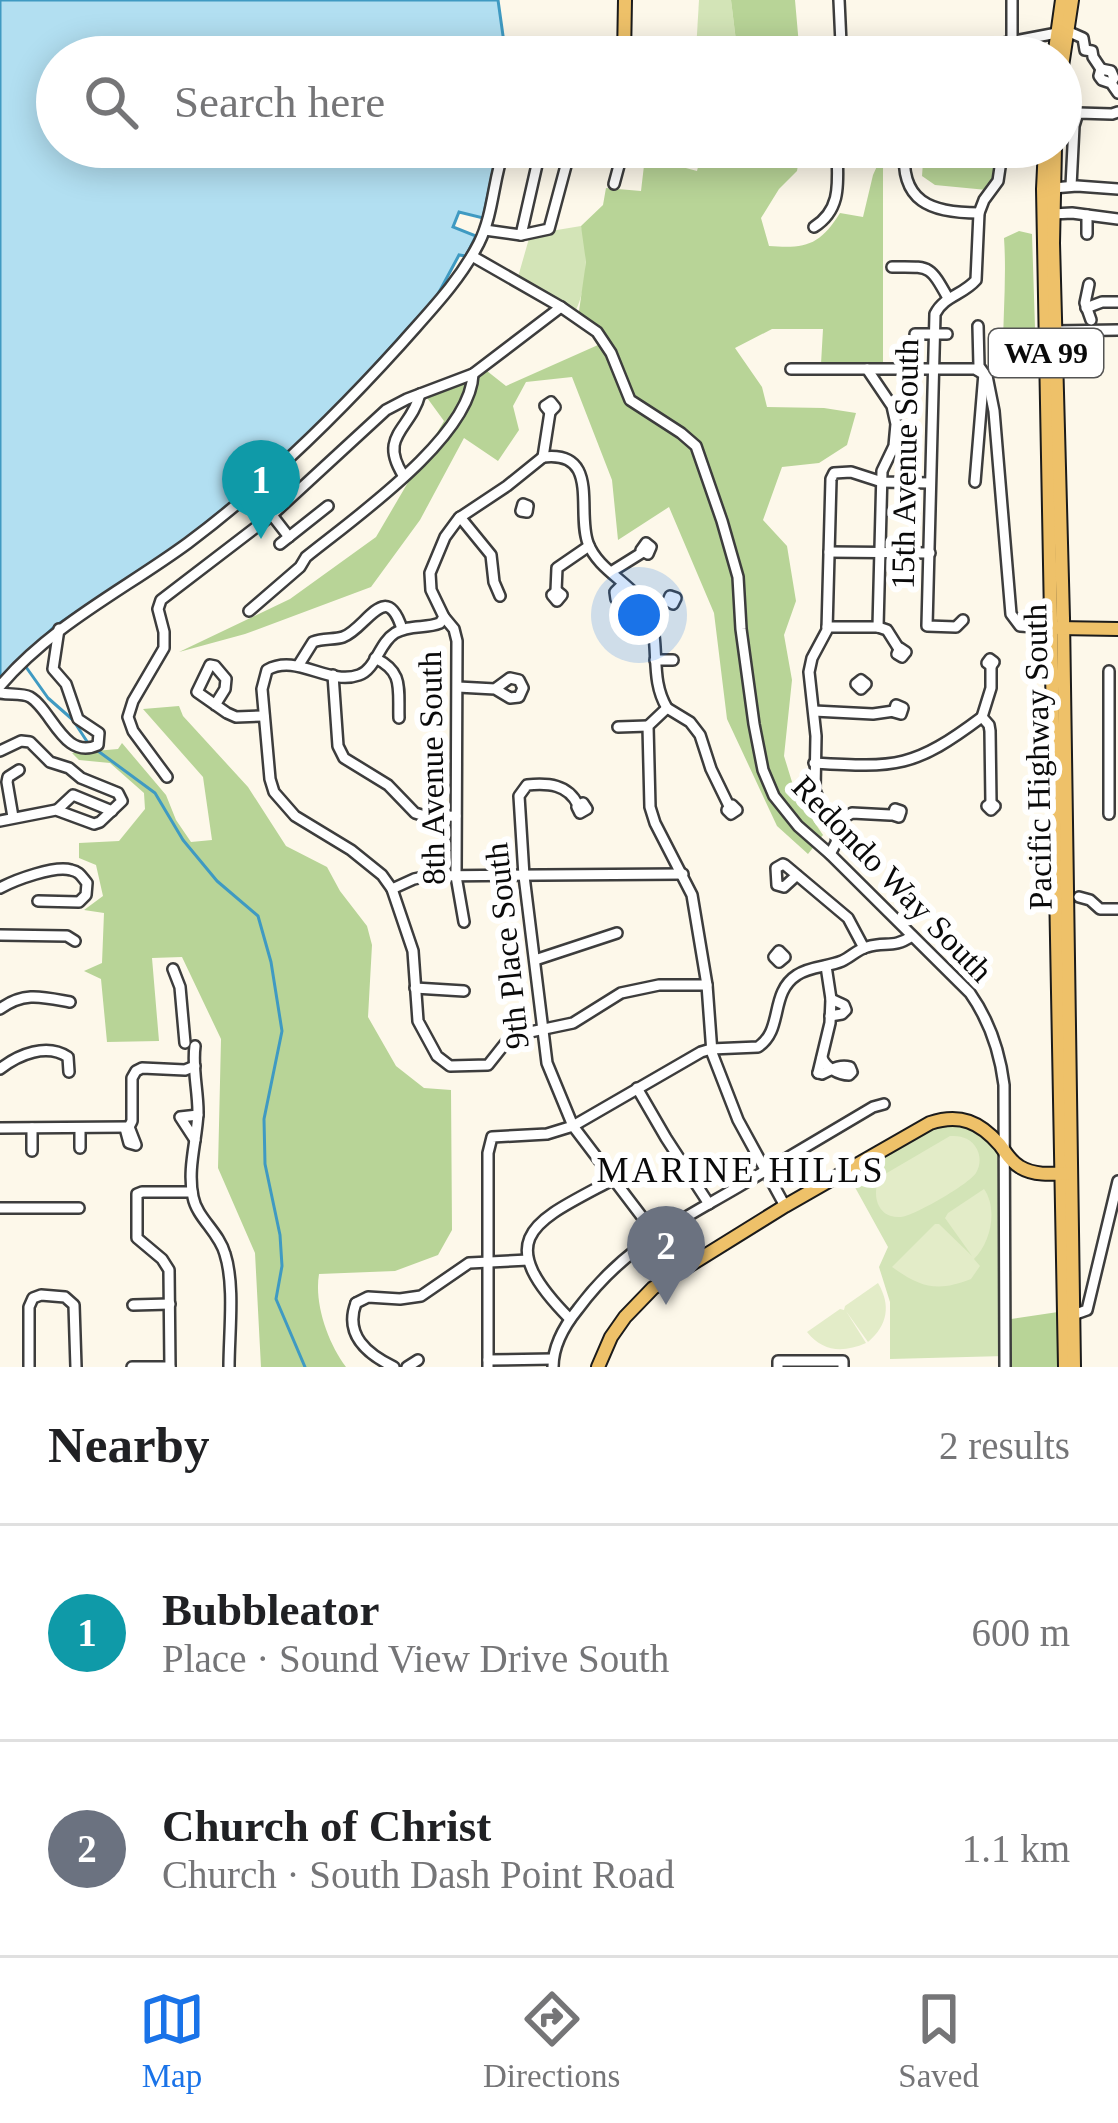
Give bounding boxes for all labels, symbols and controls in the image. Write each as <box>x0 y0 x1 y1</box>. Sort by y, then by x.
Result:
search box <box>36 36 1082 168</box>
icon: search <box>78 69 144 135</box>
text: Search here <box>174 77 385 127</box>
road number: WA 99 <box>989 329 1103 377</box>
street label: 15th Avenue South <box>885 338 925 590</box>
pin: 1 <box>222 440 300 539</box>
your location <box>609 585 669 645</box>
street label: Pacific Highway South <box>1017 603 1059 910</box>
street label: 8th Avenue South <box>412 650 452 885</box>
street label: Redondo Way South <box>785 768 1000 989</box>
street label: 9th Place South <box>478 841 536 1051</box>
district label: MARINE HILLS <box>597 1150 885 1190</box>
pin: 2 <box>627 1206 705 1305</box>
text: Nearby <box>48 1417 209 1473</box>
text: 2 results <box>939 1424 1070 1467</box>
text: Bubbleator <box>162 1585 380 1635</box>
text: 1 <box>77 1611 97 1654</box>
text: 600 m <box>971 1611 1070 1654</box>
text: Place · Sound View Drive South <box>162 1637 669 1680</box>
text: Church of Christ <box>162 1801 491 1851</box>
text: 2 <box>77 1827 97 1870</box>
text: 1.1 km <box>962 1827 1070 1870</box>
text: Church · South Dash Point Road <box>162 1853 674 1896</box>
tab: Map <box>139 1986 205 2095</box>
tab: Directions <box>483 1986 620 2095</box>
tab: Saved <box>898 1986 979 2095</box>

